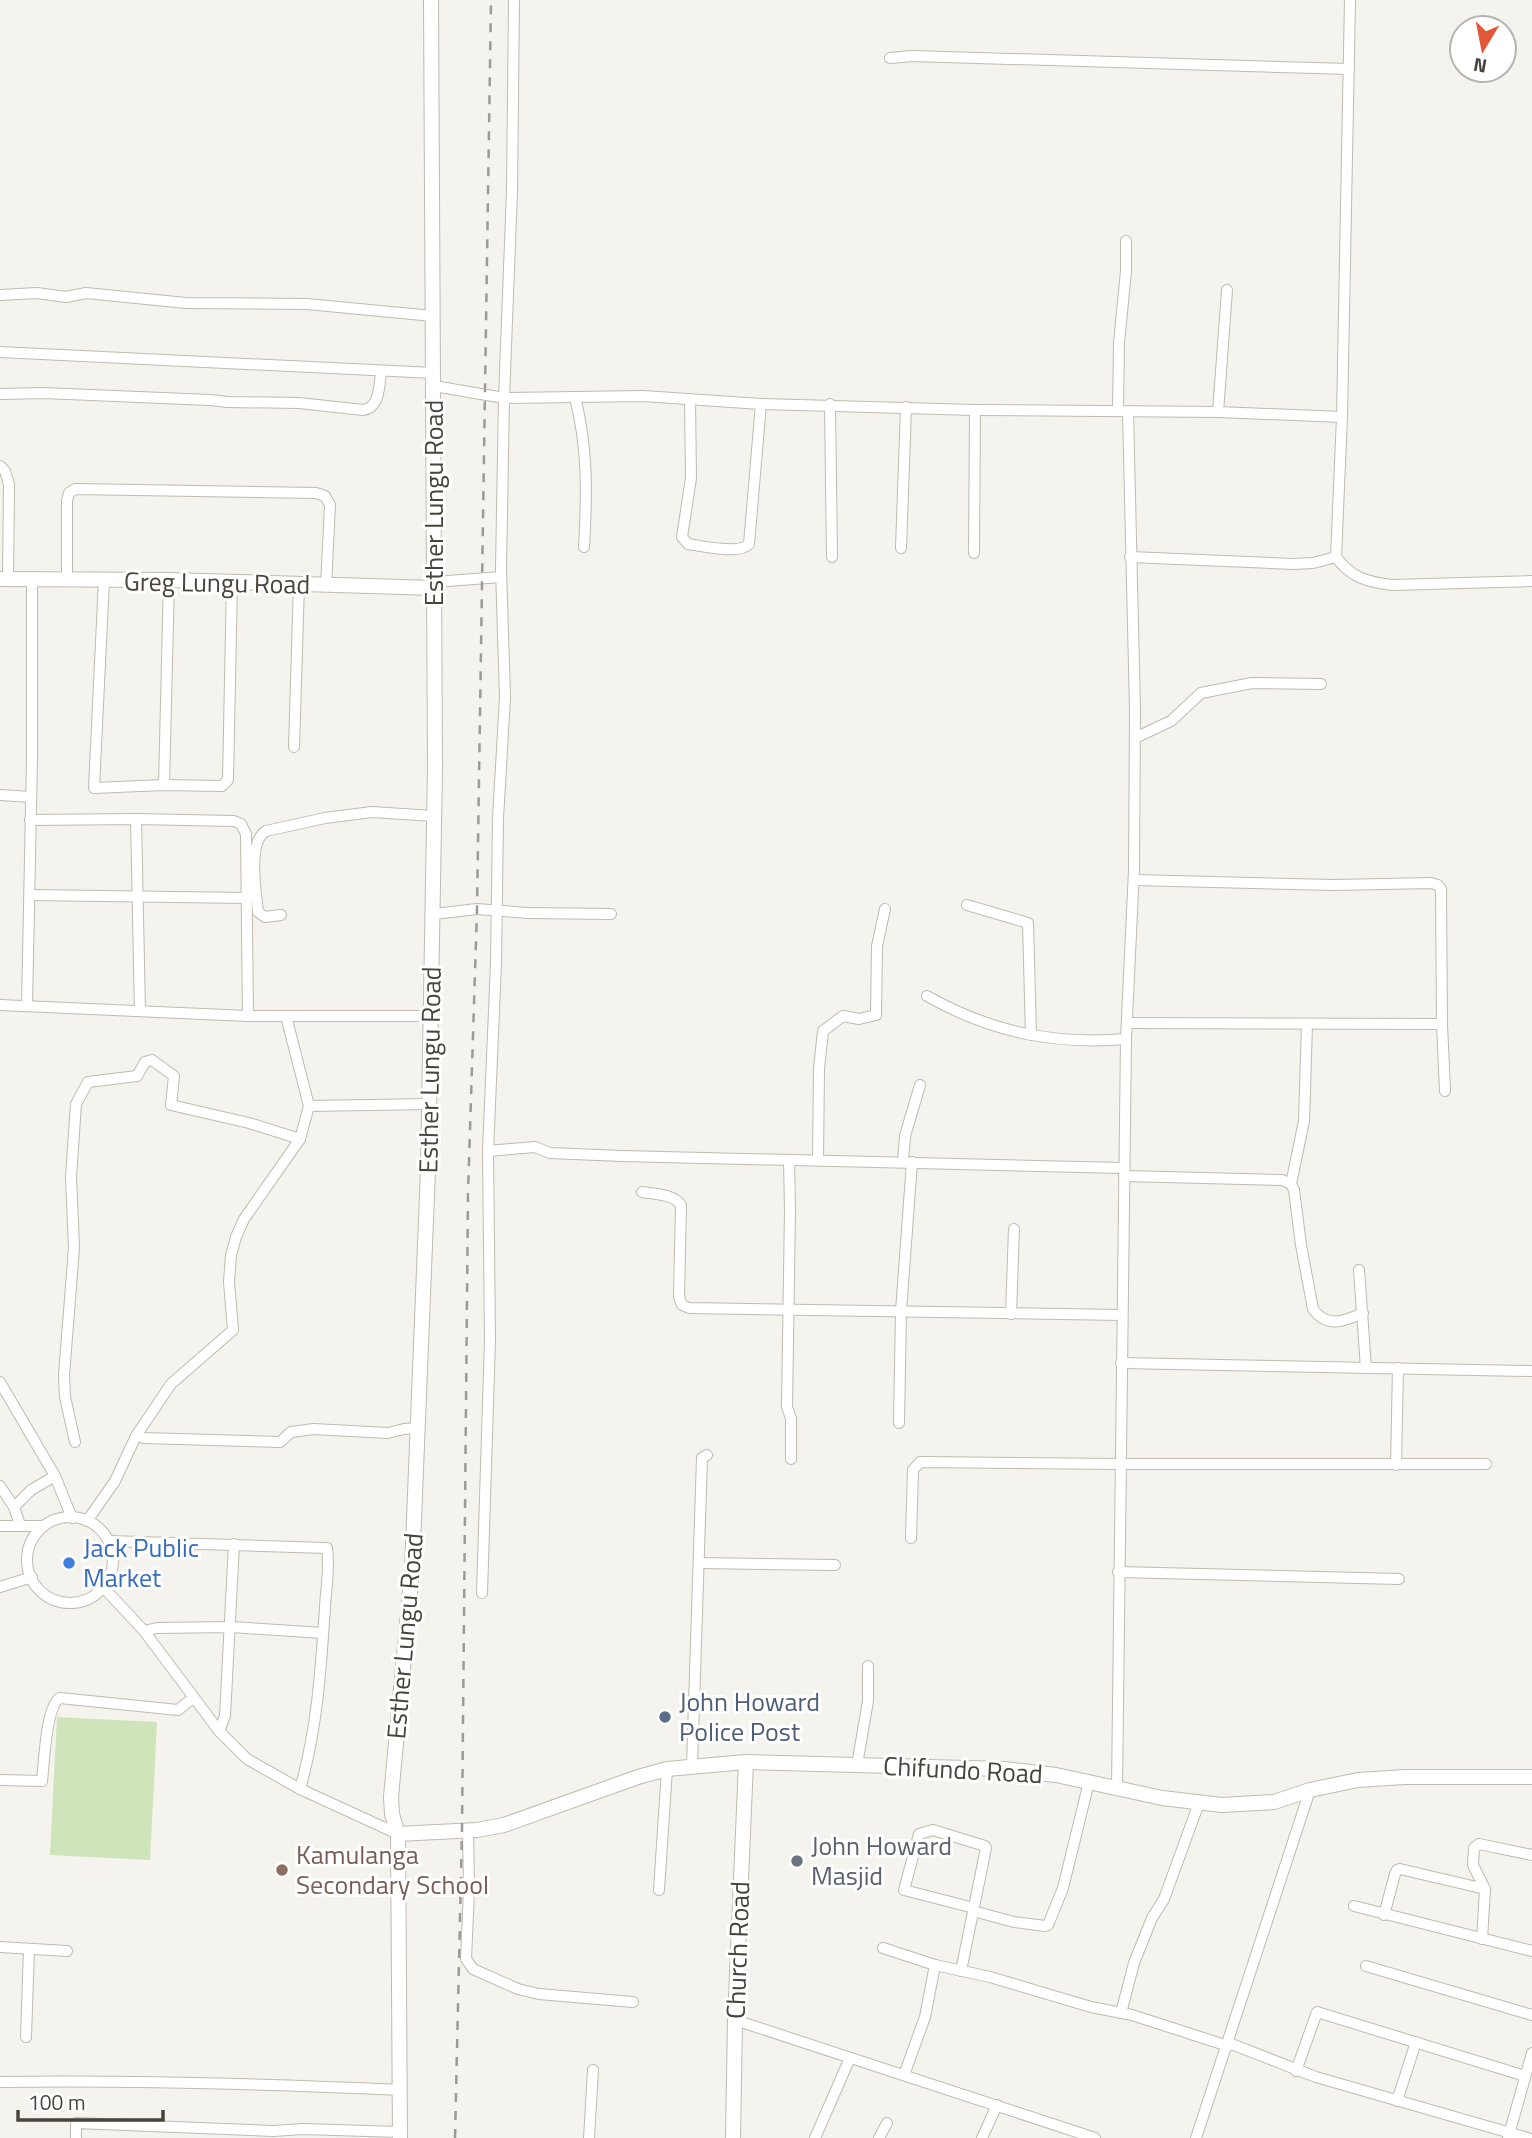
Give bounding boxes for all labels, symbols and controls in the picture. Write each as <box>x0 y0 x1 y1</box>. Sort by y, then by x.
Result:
north arrow <box>1448 14 1518 84</box>
text: N <box>1471 51 1489 82</box>
street label: Esther Lungu Road <box>414 400 453 606</box>
street label: Greg Lungu Road <box>124 561 310 604</box>
street label: Esther Lungu Road <box>408 966 451 1174</box>
place label: Jack Public Market <box>83 1528 199 1597</box>
street label: Esther Lungu Road <box>376 1531 433 1741</box>
marker: Jack Public Market <box>61 1555 77 1571</box>
place label: John Howard Police Post <box>679 1682 820 1751</box>
marker: John Howard Police Post <box>657 1709 673 1725</box>
street label: Chifundo Road <box>882 1746 1044 1793</box>
place label: John Howard Masjid <box>811 1826 952 1895</box>
place label: Kamulanga Secondary School <box>296 1835 489 1904</box>
marker: John Howard Masjid <box>789 1853 805 1869</box>
marker: Kamulanga Secondary School <box>274 1862 290 1878</box>
street label: Church Road <box>716 1880 759 2020</box>
scale bar <box>18 2078 163 2122</box>
text: 100 m <box>28 2086 85 2118</box>

